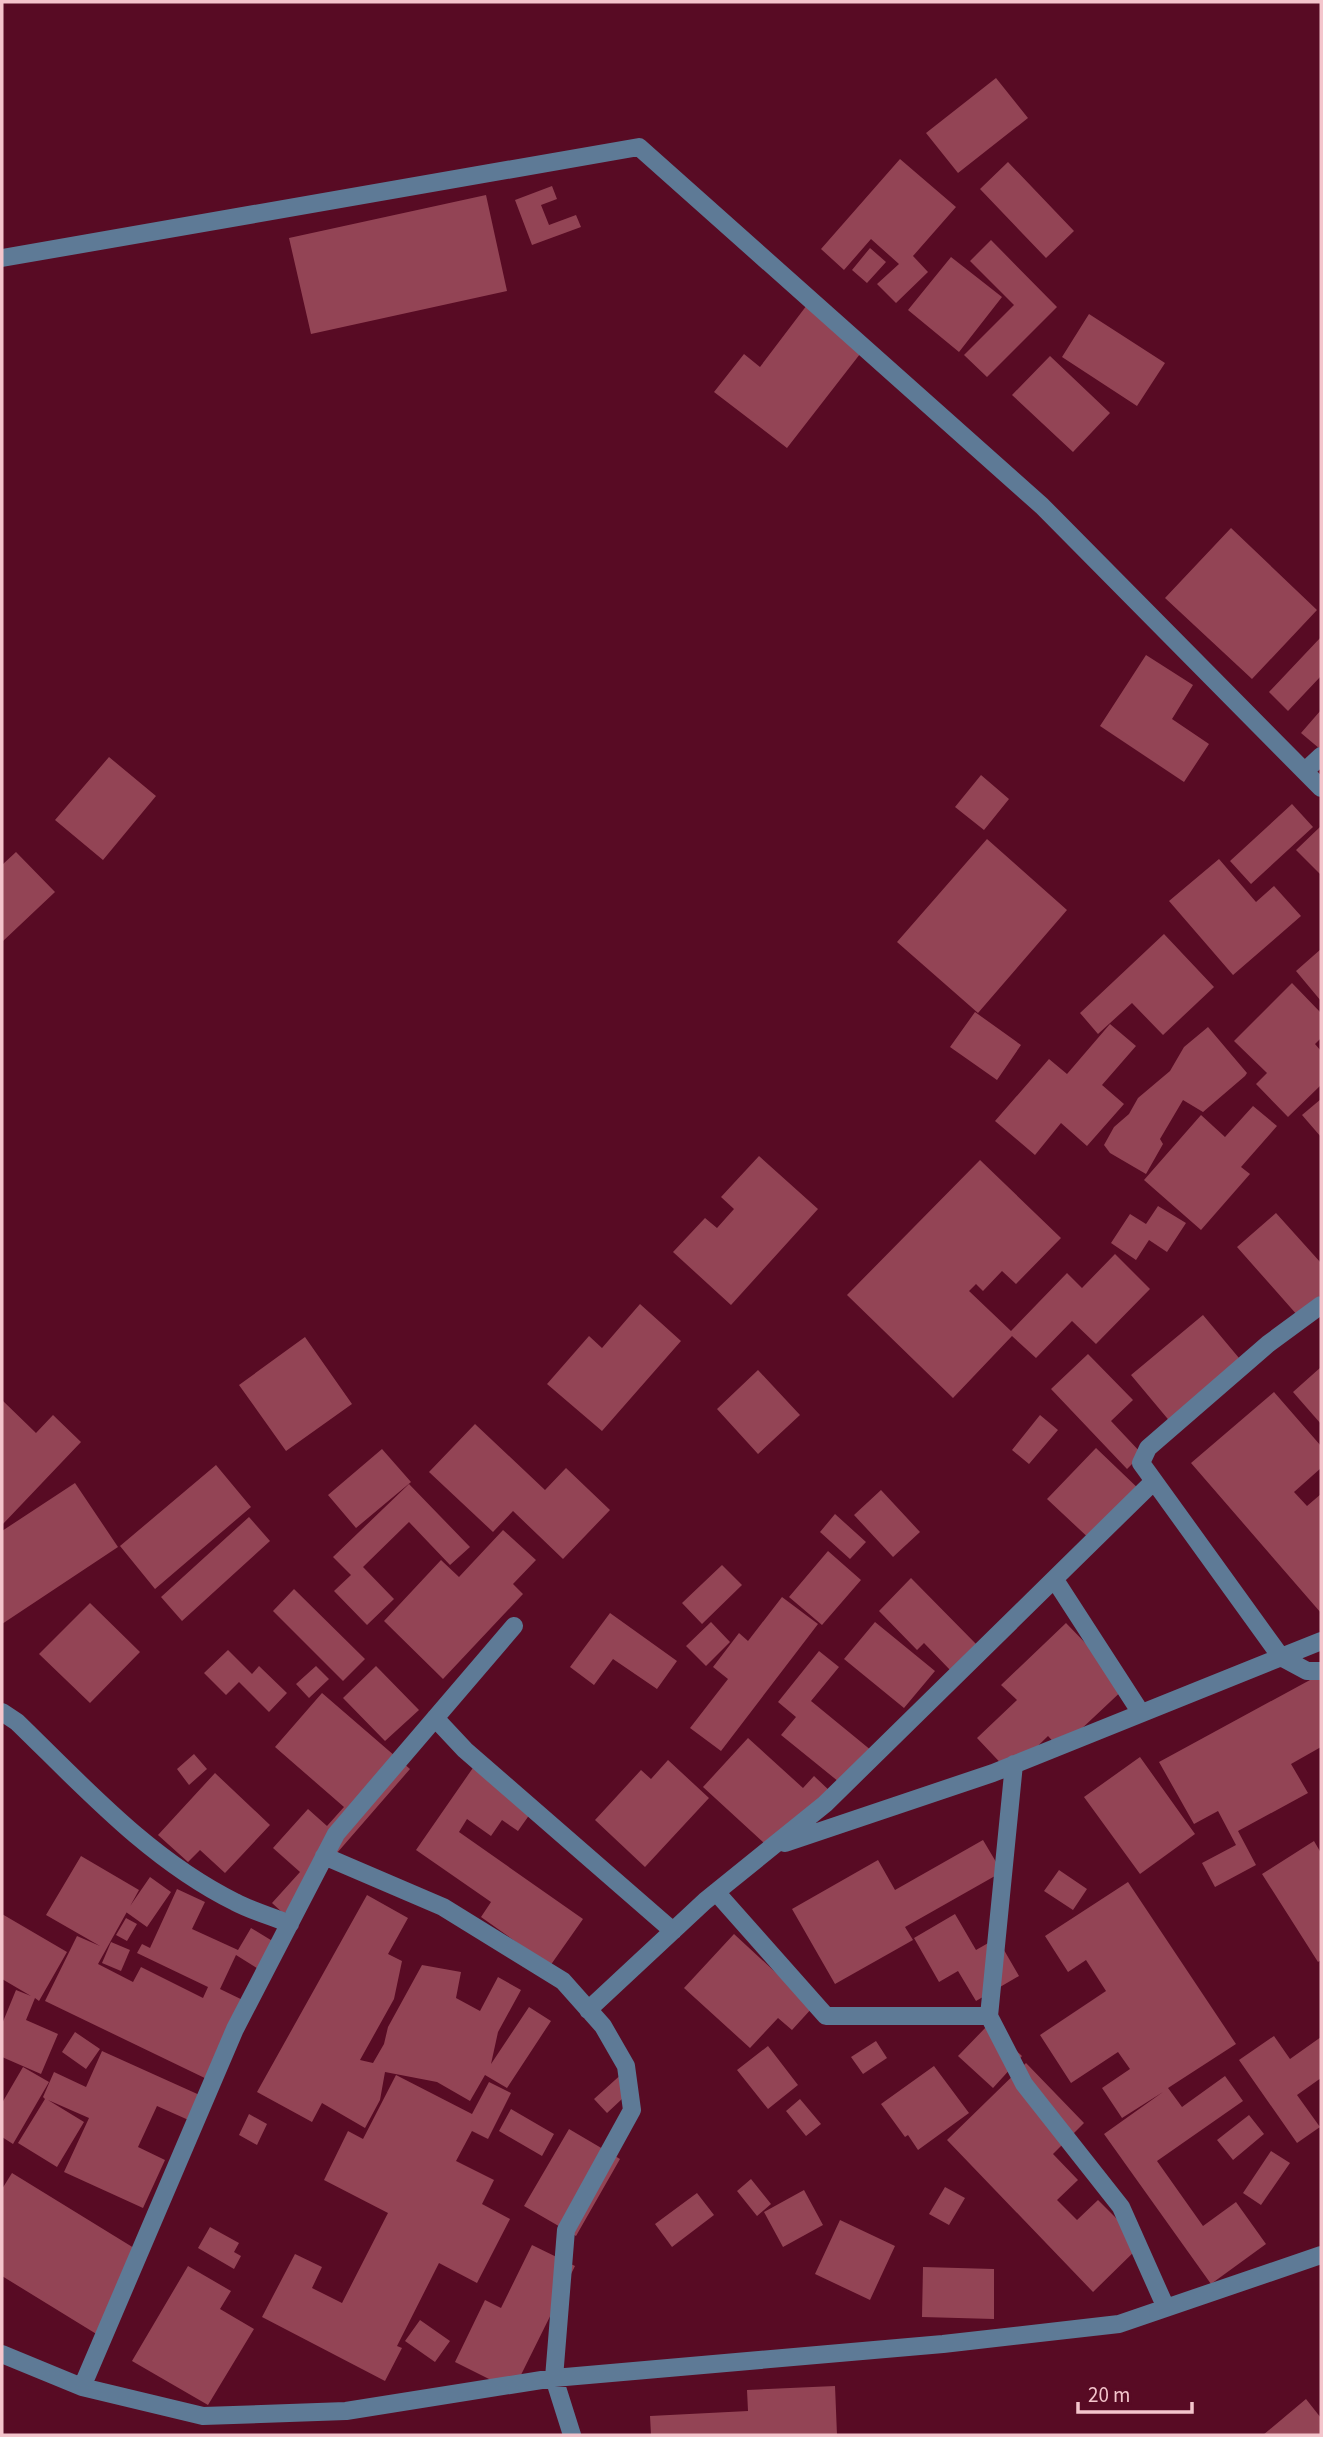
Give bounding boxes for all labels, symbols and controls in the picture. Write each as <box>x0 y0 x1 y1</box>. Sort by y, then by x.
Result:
scale bar <box>1078 2370 1192 2414</box>
text: 20 m <box>1088 2380 1130 2410</box>

